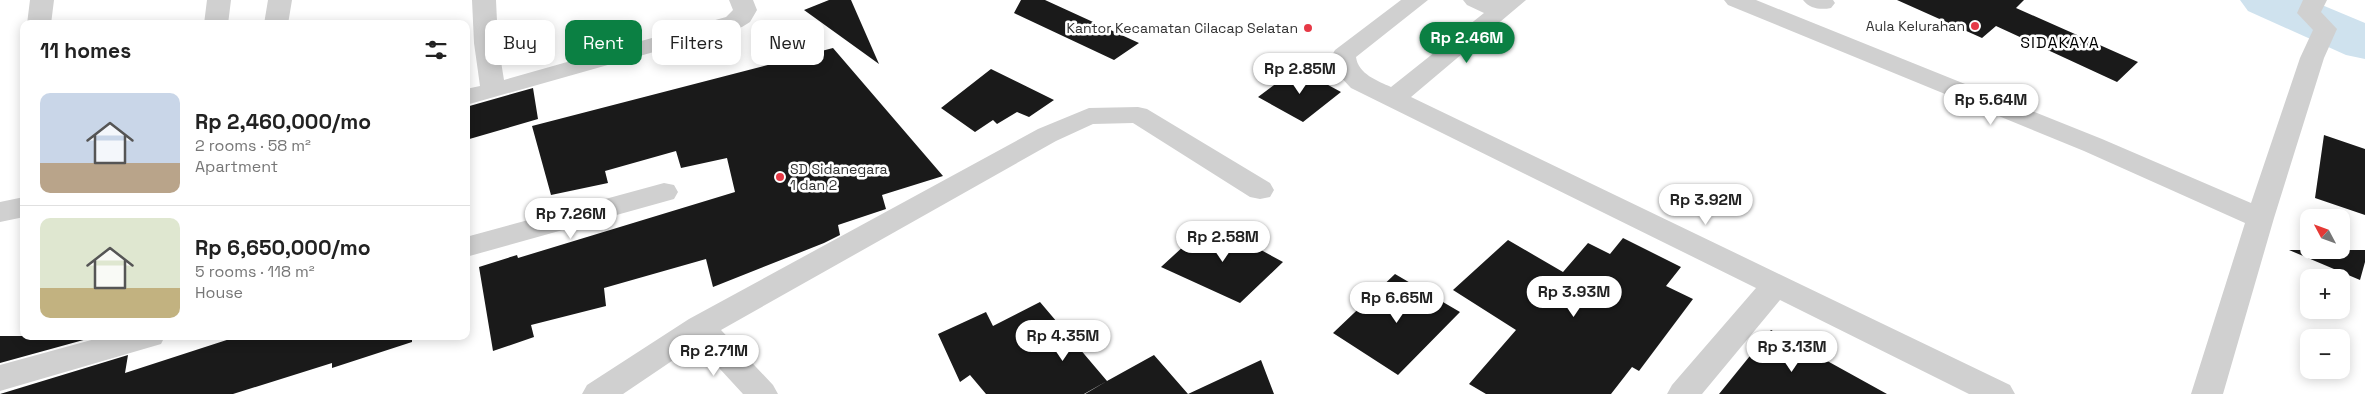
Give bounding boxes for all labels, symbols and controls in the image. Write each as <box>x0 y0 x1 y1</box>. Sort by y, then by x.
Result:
place label: Aula Kelurahan <box>1866 17 1965 35</box>
place label: Kantor Kecamatan Cilacap Selatan <box>1066 19 1298 37</box>
chip: Buy <box>485 20 555 65</box>
chip: Rent <box>565 20 642 65</box>
chip: Filters <box>652 20 741 65</box>
chip: New <box>751 20 824 65</box>
marker: Aula Kelurahan <box>1969 20 1981 32</box>
marker: Kantor Kecamatan Cilacap Selatan <box>1302 22 1314 34</box>
pin: Rp 2.46M <box>1415 22 1519 64</box>
text: Rp 2.46M <box>1431 27 1503 48</box>
district label: SIDAKAYA <box>2020 32 2100 53</box>
icon: filters <box>422 36 450 64</box>
text: 11 homes <box>40 37 131 64</box>
pin: Rp 2.85M <box>1248 52 1352 95</box>
text: Rp 2.85M <box>1264 58 1336 79</box>
pin: Rp 5.64M <box>1939 84 2043 126</box>
text: Rp 5.64M <box>1955 89 2027 110</box>
text: Rp 2,460,000/mo <box>195 108 371 135</box>
icon: home <box>80 113 140 173</box>
text: 2 rooms · 58 m² <box>195 135 311 156</box>
text: Apartment <box>195 156 278 177</box>
place label: SD Sidanegara 1 dan 2 <box>790 160 887 194</box>
marker: SD Sidanegara 1 dan 2 <box>774 171 786 183</box>
pin: Rp 3.92M <box>1654 184 1758 226</box>
text: Rp 3.92M <box>1670 189 1742 210</box>
pin: Rp 7.26M <box>519 198 623 240</box>
text: Rp 7.26M <box>536 203 606 224</box>
north arrow <box>2300 209 2350 259</box>
map controls <box>2300 209 2350 379</box>
pin: Rp 2.58M <box>1171 220 1275 263</box>
text: Rp 2.58M <box>1187 226 1259 247</box>
text: Rp 6,650,000/mo <box>195 234 371 261</box>
icon: home <box>80 238 140 298</box>
text: 5 rooms · 118 m² <box>195 261 315 282</box>
button: + <box>2300 269 2350 319</box>
pin: Rp 3.93M <box>1522 276 1626 318</box>
text: Rp 3.93M <box>1538 281 1610 302</box>
text: House <box>195 282 243 303</box>
pin: Rp 6.65M <box>1345 282 1449 324</box>
text: Rp 6.65M <box>1361 287 1433 308</box>
pin: Rp 4.35M <box>1011 320 1115 362</box>
text: Rp 4.35M <box>1027 325 1099 346</box>
button: − <box>2300 329 2350 379</box>
pin: Rp 3.13M <box>1740 330 1844 373</box>
pin: Rp 2.71M <box>662 334 766 377</box>
text: Rp 3.13M <box>1757 336 1827 357</box>
text: Rp 2.71M <box>680 340 748 361</box>

